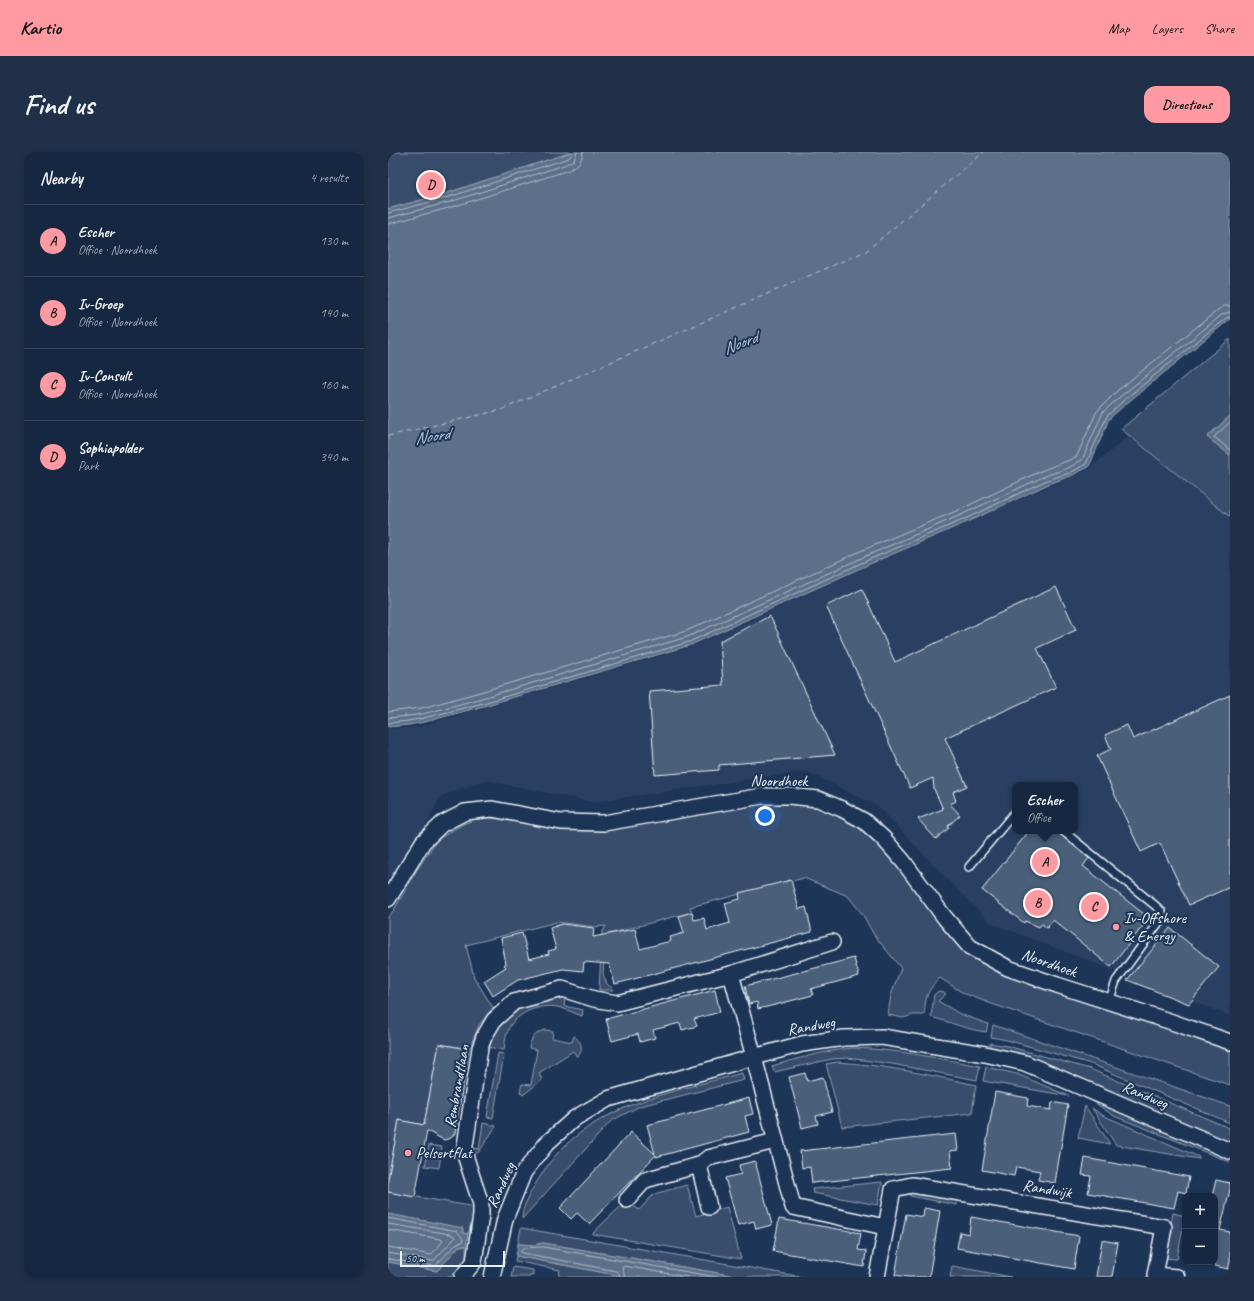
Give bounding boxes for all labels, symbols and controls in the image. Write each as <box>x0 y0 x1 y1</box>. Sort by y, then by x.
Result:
text: Kartio <box>20 16 61 40</box>
text: Map <box>1108 20 1130 37</box>
text: Layers <box>1152 20 1183 37</box>
text: Share <box>1205 20 1234 37</box>
button: Directions <box>1144 86 1230 123</box>
text: Find us <box>24 87 94 122</box>
text: Nearby <box>40 168 83 189</box>
text: 4 results <box>310 170 348 186</box>
pin: D <box>418 170 444 200</box>
text: Escher <box>78 223 114 242</box>
text: A <box>50 233 56 249</box>
text: 130 m <box>320 233 348 249</box>
text: Office · Noordhoek <box>78 242 157 258</box>
text: Iv-Groep <box>78 295 123 314</box>
text: B <box>50 305 56 321</box>
text: 140 m <box>320 305 348 321</box>
text: Office · Noordhoek <box>78 314 157 330</box>
water label: Noord <box>720 325 765 359</box>
text: Iv-Consult <box>78 367 132 386</box>
text: C <box>50 377 56 393</box>
text: 160 m <box>320 377 348 393</box>
text: Office · Noordhoek <box>78 386 157 402</box>
water label: Noord <box>413 422 456 449</box>
text: Sophiapolder <box>78 439 143 458</box>
text: D <box>49 449 57 465</box>
text: 340 m <box>320 449 348 465</box>
text: Park <box>78 458 99 474</box>
street label: Noordhoek <box>751 771 809 791</box>
popup <box>1012 782 1078 834</box>
text: Escher <box>1027 791 1063 810</box>
your location <box>755 806 775 826</box>
text: Office <box>1027 810 1051 826</box>
pin: A <box>1032 847 1058 877</box>
pin: B <box>1025 888 1051 918</box>
pin: C <box>1081 892 1107 922</box>
place label: Iv-Offshore & Energy <box>1124 908 1188 946</box>
marker: Iv-Offshore & Energy <box>1111 922 1121 932</box>
street label: Noordhoek <box>1019 944 1080 982</box>
street label: Randweg <box>786 1012 838 1040</box>
street label: Rembrandtlaan <box>440 1042 474 1129</box>
street label: Randweg <box>1119 1076 1172 1114</box>
place label: Pelsertflat <box>416 1143 474 1163</box>
marker: Pelsertflat <box>403 1148 413 1158</box>
street label: Randweg <box>482 1158 521 1211</box>
street label: Randwijk <box>1021 1175 1074 1203</box>
map controls <box>1182 1193 1218 1265</box>
button: + <box>1182 1193 1218 1229</box>
button: − <box>1182 1229 1218 1265</box>
scale bar <box>400 1249 505 1268</box>
text: 50 m <box>406 1251 425 1265</box>

